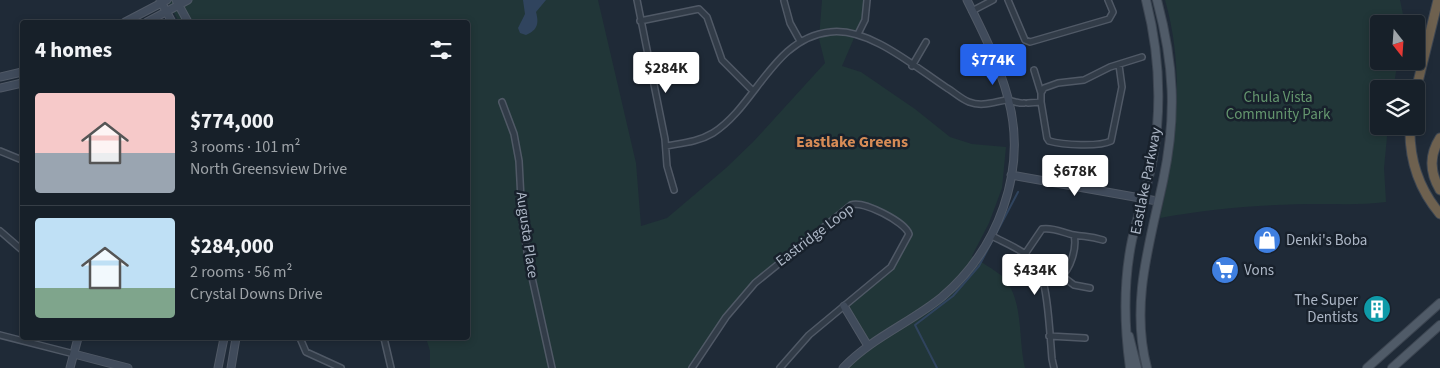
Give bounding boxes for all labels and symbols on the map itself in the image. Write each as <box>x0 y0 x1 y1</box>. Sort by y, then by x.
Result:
north arrow <box>1370 15 1425 70</box>
pin: $774K <box>958 44 1028 86</box>
pin: $284K <box>631 52 701 94</box>
park label: Chula Vista Community Park <box>1226 87 1331 125</box>
street label: Eastlake Parkway <box>1125 126 1167 236</box>
district label: Eastlake Greens <box>796 131 908 153</box>
pin: $678K <box>1040 154 1110 197</box>
street label: Augusta Place <box>511 190 543 280</box>
street label: Eastridge Loop <box>771 199 859 271</box>
shop icon: Denki's Boba <box>1252 225 1282 255</box>
place label: Denki's Boba <box>1286 230 1367 251</box>
pin: $434K <box>1000 254 1070 296</box>
supermarket icon: Vons <box>1210 255 1240 285</box>
place label: Vons <box>1244 260 1274 281</box>
place label: The Super Dentists <box>1294 290 1359 328</box>
building icon: The Super Dentists <box>1362 294 1392 324</box>

